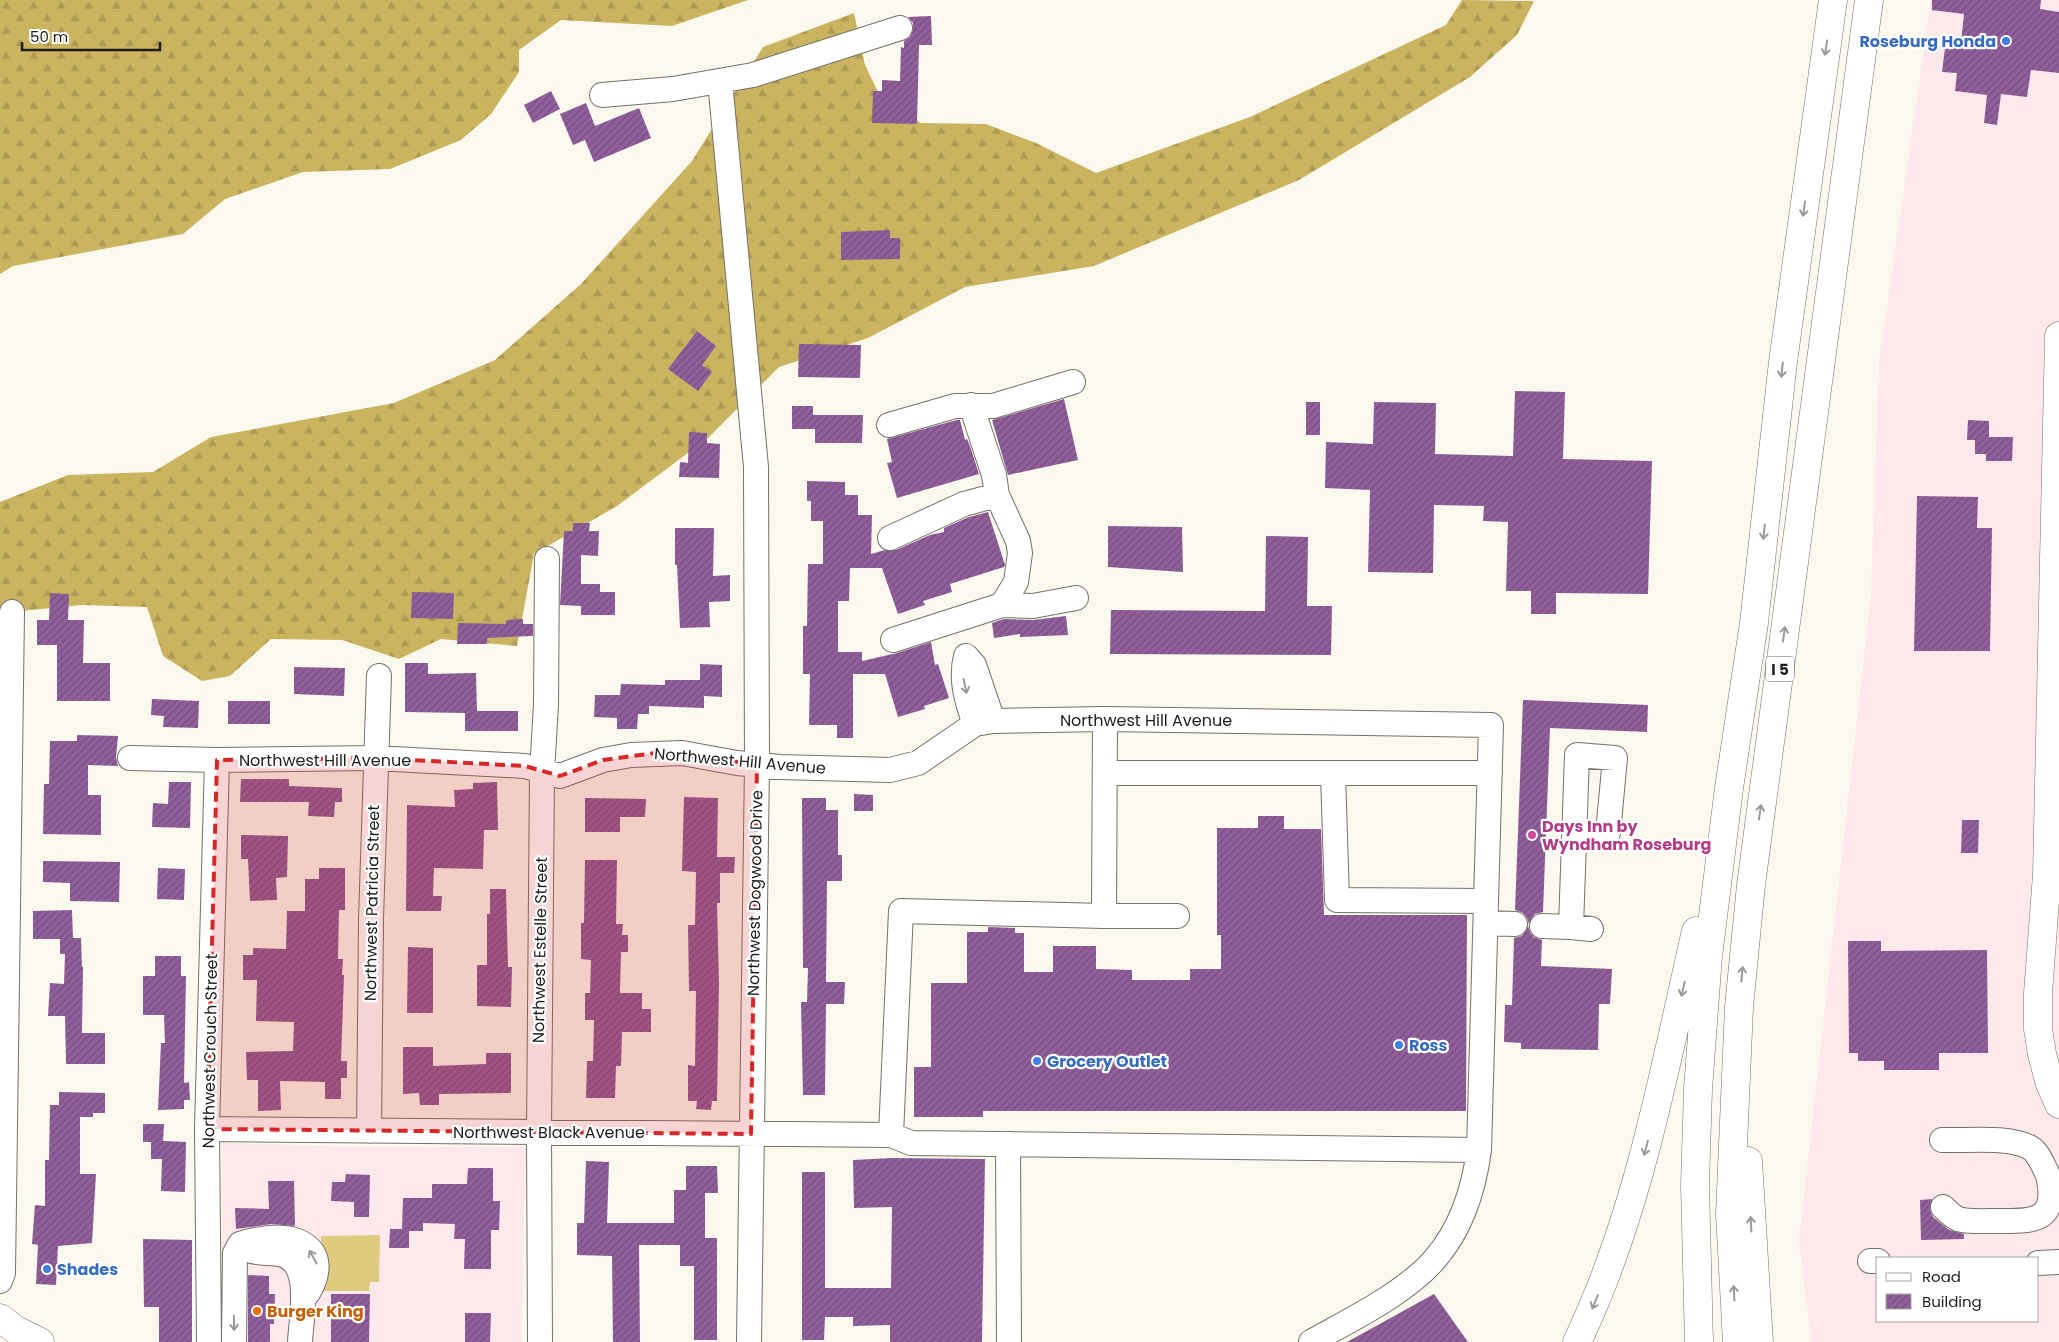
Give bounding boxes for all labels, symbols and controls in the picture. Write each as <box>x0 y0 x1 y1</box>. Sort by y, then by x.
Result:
scale bar <box>22 20 160 52</box>
text: 50 m <box>30 26 68 47</box>
place label: Roseburg Honda <box>1859 30 1996 53</box>
marker: Roseburg Honda <box>2000 35 2012 47</box>
one-way arrow <box>1821 40 1831 56</box>
one-way arrow <box>1799 201 1809 217</box>
one-way arrow <box>1777 362 1787 378</box>
one-way arrow <box>1759 523 1769 539</box>
one-way arrow <box>1779 626 1789 642</box>
road number: I 5 <box>1766 656 1794 682</box>
one-way arrow <box>961 678 970 694</box>
street label: Northwest Hill Avenue <box>1060 709 1232 732</box>
street label: Northwest Hill Avenue <box>653 742 827 780</box>
street label: Northwest Hill Avenue <box>239 749 411 772</box>
street label: Northwest Dogwood Drive <box>742 790 768 996</box>
street label: Northwest Patricia Street <box>359 804 385 1001</box>
one-way arrow <box>1756 805 1766 821</box>
place label: Days Inn by Wyndham Roseburg <box>1542 815 1711 856</box>
marker: Days Inn by Wyndham Roseburg <box>1526 829 1538 841</box>
street label: Northwest Estelle Street <box>527 857 553 1043</box>
street label: Northwest Crouch Street <box>197 953 223 1149</box>
one-way arrow <box>1737 966 1747 982</box>
one-way arrow <box>1678 981 1687 997</box>
place label: Ross <box>1409 1034 1448 1057</box>
marker: Ross <box>1393 1039 1405 1051</box>
place label: Grocery Outlet <box>1047 1050 1167 1073</box>
marker: Grocery Outlet <box>1031 1055 1043 1067</box>
street label: Northwest Black Avenue <box>453 1121 645 1144</box>
one-way arrow <box>1641 1139 1650 1155</box>
one-way arrow <box>1747 1216 1756 1232</box>
one-way arrow <box>308 1250 319 1264</box>
legend <box>1876 1257 2039 1322</box>
place label: Shades <box>57 1258 118 1281</box>
marker: Shades <box>41 1263 53 1275</box>
text: Road <box>1922 1266 1961 1287</box>
one-way arrow <box>1730 1286 1739 1302</box>
text: Building <box>1922 1291 1982 1312</box>
one-way arrow <box>1589 1294 1599 1309</box>
place label: Burger King <box>267 1300 364 1323</box>
marker: Burger King <box>251 1305 263 1317</box>
one-way arrow <box>229 1314 239 1331</box>

